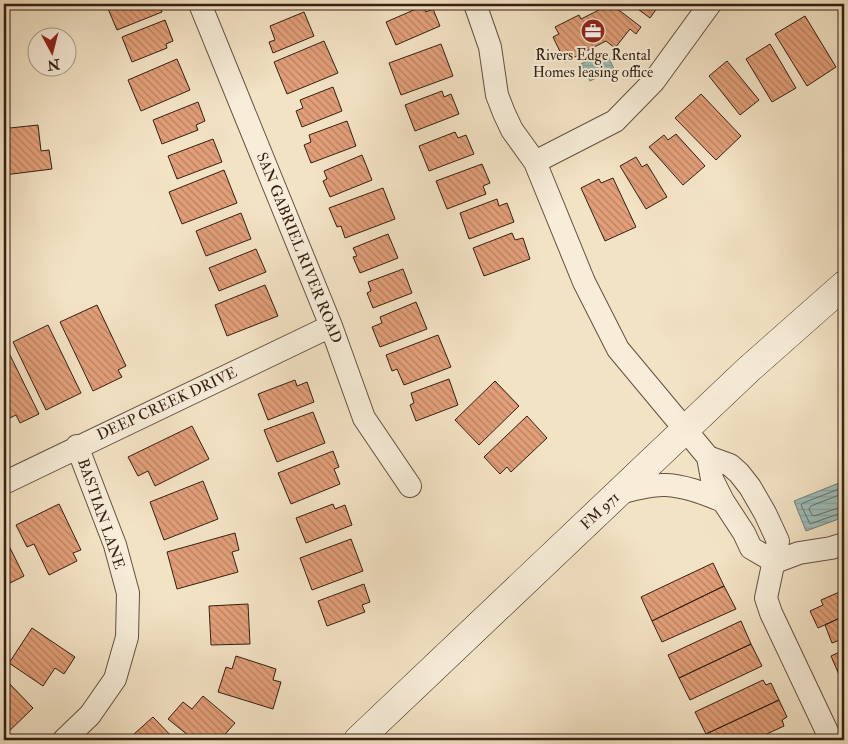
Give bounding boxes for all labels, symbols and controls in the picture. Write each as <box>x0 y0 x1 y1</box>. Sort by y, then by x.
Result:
office icon: Rivers Edge Rental Homes leasing office <box>580 18 606 44</box>
north arrow <box>28 28 78 78</box>
place label: Rivers Edge Rental Homes leasing office <box>533 46 653 82</box>
text: N <box>46 55 62 74</box>
street label: SAN GABRIEL RIVER ROAD <box>252 150 346 346</box>
street label: DEEP CREEK DRIVE <box>94 363 240 445</box>
street label: BASTIAN LANE <box>73 456 129 572</box>
street label: FM 971 <box>576 488 624 534</box>

